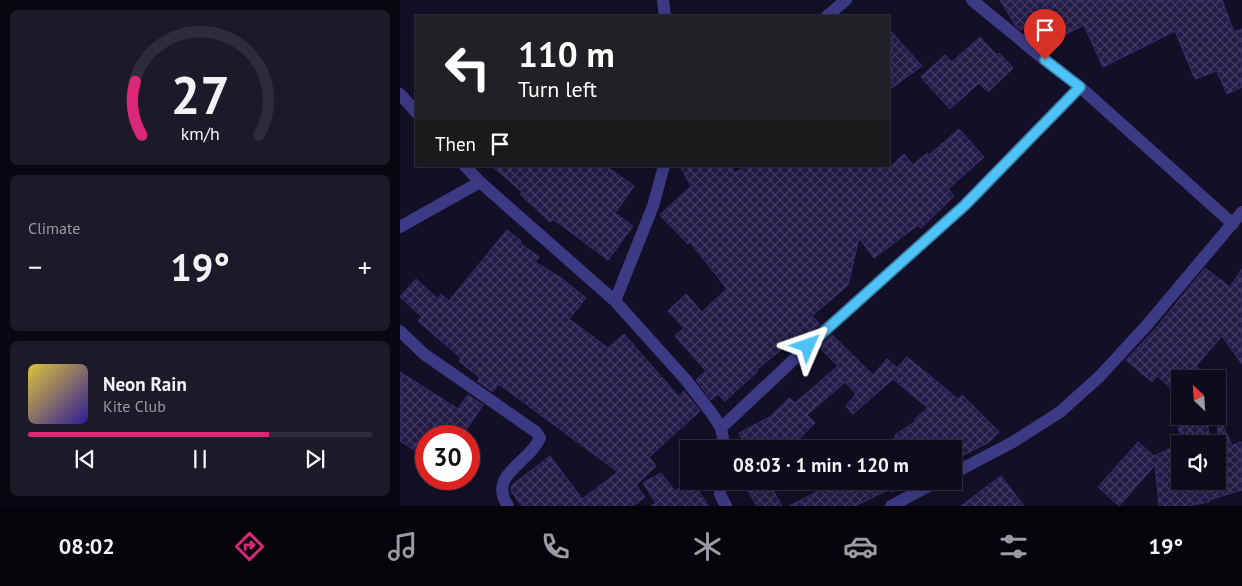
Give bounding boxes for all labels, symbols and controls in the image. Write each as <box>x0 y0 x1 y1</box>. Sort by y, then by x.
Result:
pin <box>1024 9 1066 60</box>
icon: arrive <box>1031 16 1059 44</box>
text: 110 m <box>518 31 615 77</box>
icon: left <box>435 35 500 100</box>
text: 27 <box>171 61 229 128</box>
text: Turn left <box>518 75 597 103</box>
text: km/h <box>180 122 220 145</box>
icon: arrive <box>486 130 514 158</box>
text: Then <box>435 132 476 156</box>
text: Climate <box>28 218 80 238</box>
text: 19° <box>170 242 230 291</box>
text: − <box>28 248 42 285</box>
text: + <box>358 248 372 285</box>
position arrow <box>781 319 833 371</box>
north arrow <box>1171 370 1226 425</box>
map controls <box>1171 370 1226 490</box>
text: Neon Rain <box>103 372 187 396</box>
text: Kite Club <box>103 396 166 416</box>
speed limit sign: 30 <box>415 425 480 490</box>
button: sound <box>1171 435 1226 490</box>
icon: previous <box>71 445 99 473</box>
icon: pause <box>186 445 214 473</box>
icon: next <box>301 445 329 473</box>
text: 08:03 · 1 min · 120 m <box>733 453 909 477</box>
icon: directions <box>232 529 267 564</box>
icon: music <box>385 529 420 564</box>
icon: phone <box>538 529 573 564</box>
icon: climate <box>690 529 725 564</box>
icon: car <box>843 529 878 564</box>
icon: filters <box>996 529 1031 564</box>
text: 08:02 <box>59 532 115 560</box>
text: 19° <box>1148 532 1183 560</box>

